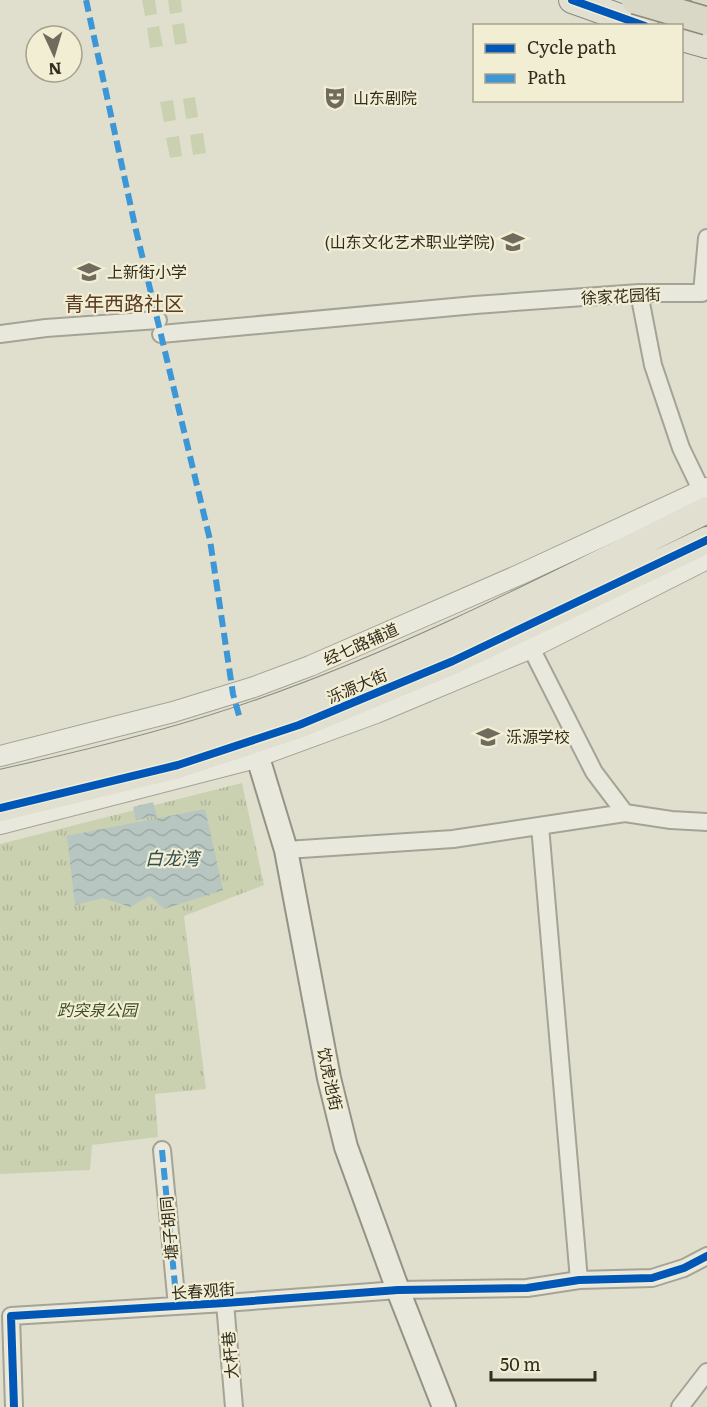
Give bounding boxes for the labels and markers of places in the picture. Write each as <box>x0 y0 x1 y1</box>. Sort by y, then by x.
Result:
theatre icon: 山东剧院 <box>322 85 348 111</box>
place label: 山东剧院 <box>353 85 417 109</box>
place label: (山东文化艺术职业学院) <box>324 229 495 253</box>
school or university icon: (山东文化艺术职业学院) <box>500 229 526 255</box>
school or university icon: 上新街小学 <box>76 259 102 285</box>
place label: 上新街小学 <box>107 259 187 283</box>
school or university icon: 泺源学校 <box>475 724 501 750</box>
place label: 泺源学校 <box>506 724 570 748</box>

